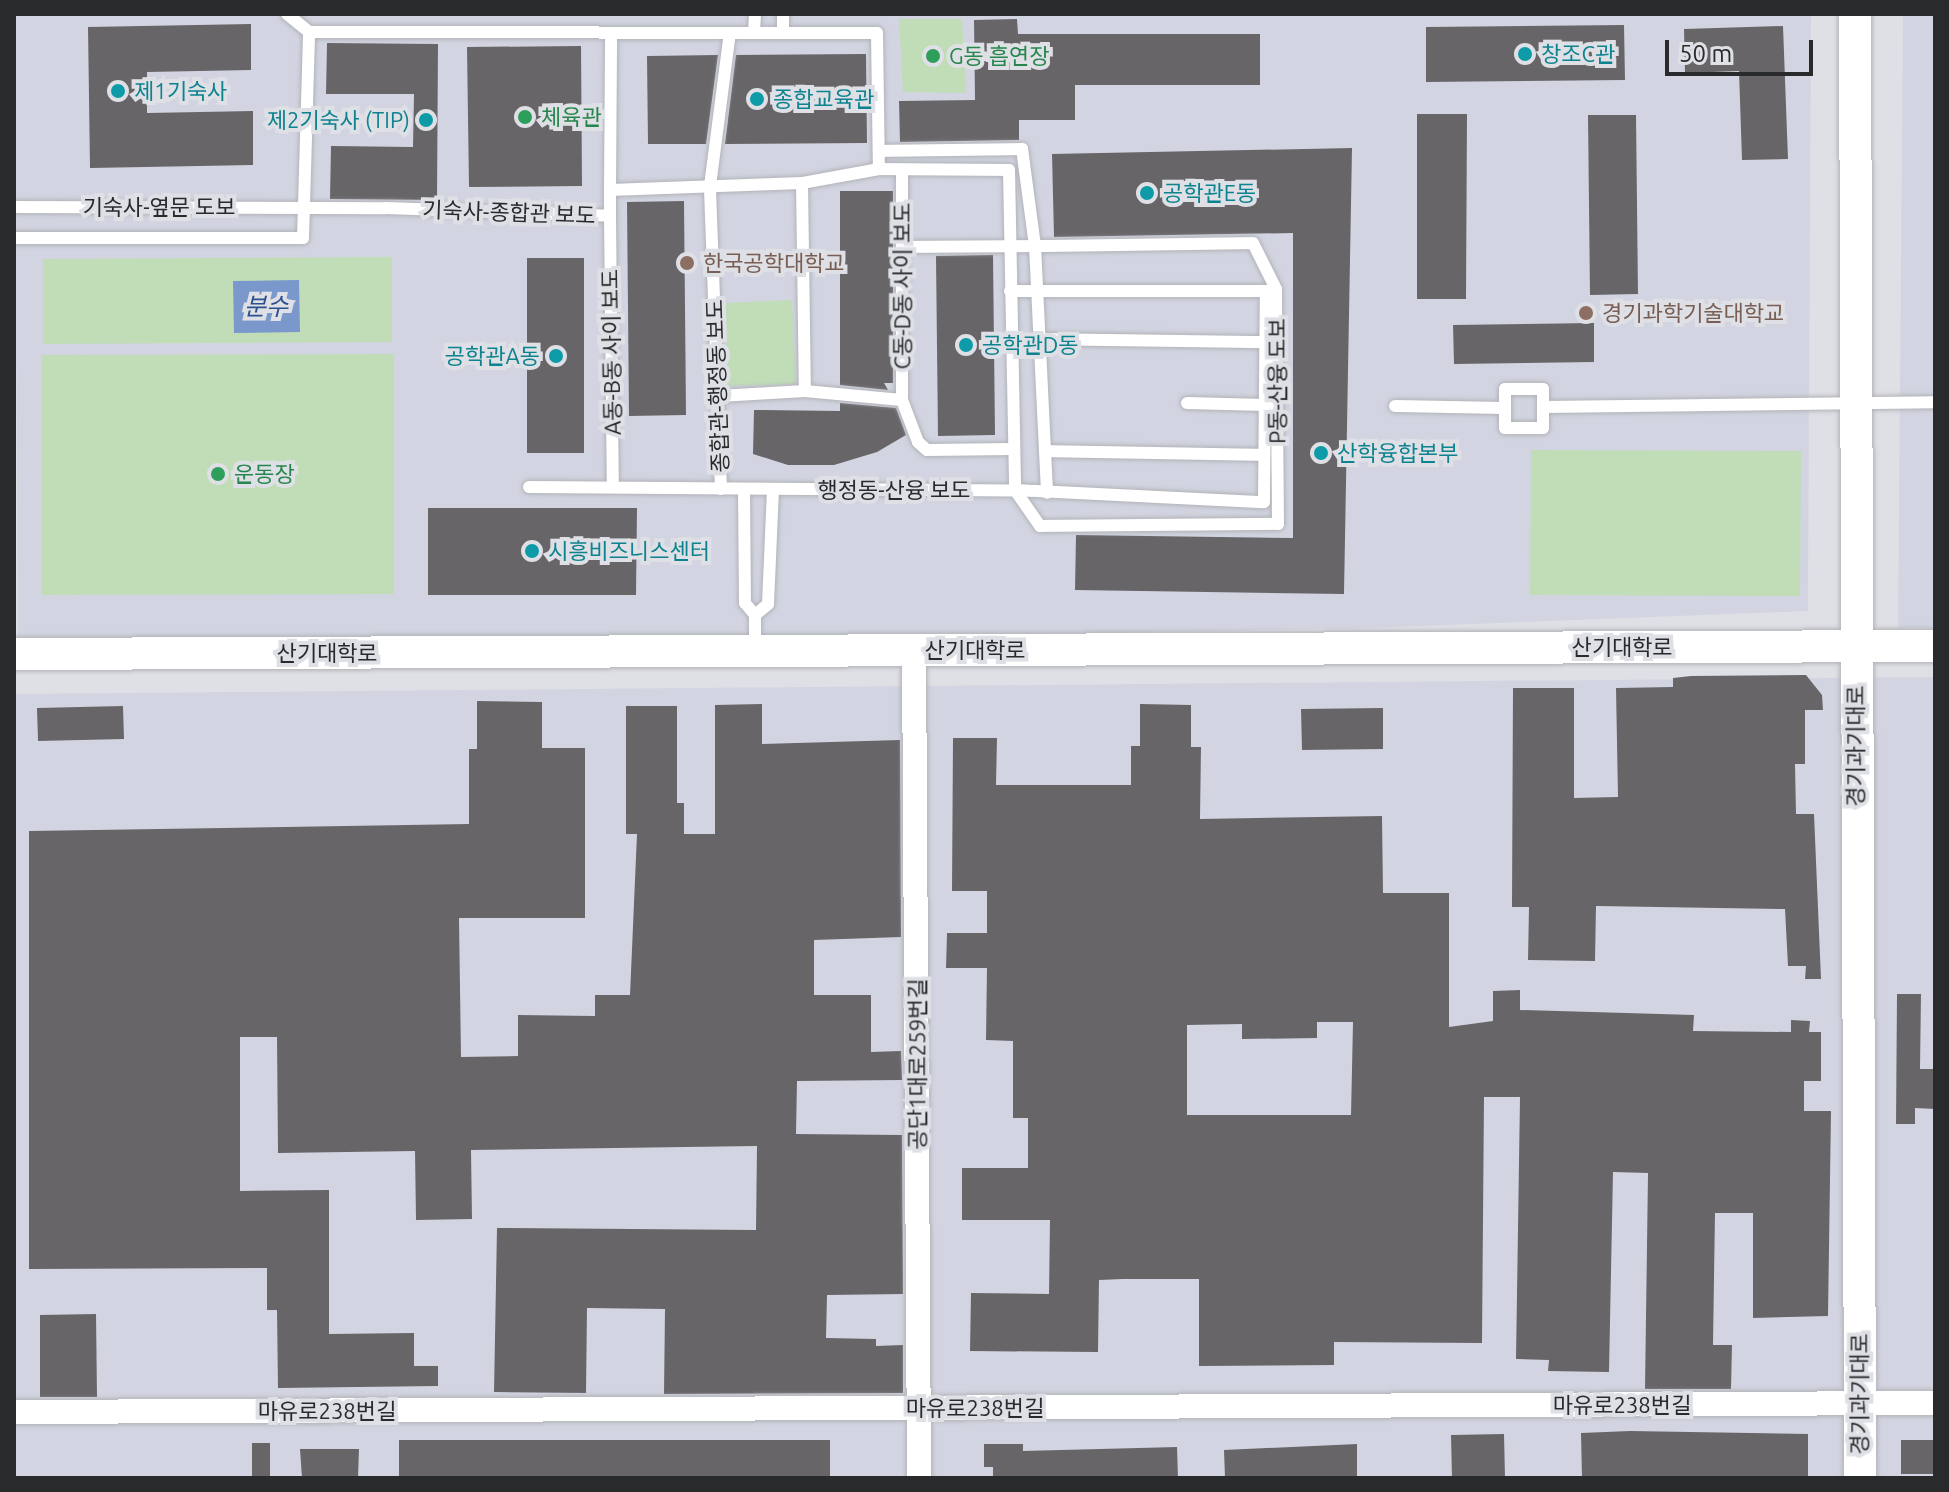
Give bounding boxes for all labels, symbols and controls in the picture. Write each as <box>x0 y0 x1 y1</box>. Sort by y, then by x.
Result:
scale bar <box>1669 24 1817 74</box>
text: 50 m <box>1679 40 1732 67</box>
place label: 창조C관 <box>1541 41 1615 67</box>
place label: G동 흡연장 <box>949 43 1050 69</box>
marker: 창조C관 <box>1516 45 1534 63</box>
marker: G동 흡연장 <box>924 47 942 65</box>
place label: 제1기숙사 <box>134 78 227 104</box>
marker: 제1기숙사 <box>109 82 127 100</box>
place label: 종합교육관 <box>773 86 874 112</box>
marker: 종합교육관 <box>748 90 766 108</box>
place label: 체육관 <box>541 104 602 130</box>
place label: 제2기숙사 (TIP) <box>267 107 410 133</box>
marker: 체육관 <box>516 108 534 126</box>
marker: 제2기숙사 (TIP) <box>417 111 435 129</box>
place label: 공학관E동 <box>1163 180 1256 206</box>
marker: 공학관E동 <box>1138 184 1156 202</box>
street label: 기숙사-옆문 도보 <box>82 194 236 220</box>
street label: 기숙사-종합관 보도 <box>422 196 596 228</box>
street label: C동-D동 사이 보도 <box>889 203 915 369</box>
place label: 한국공학대학교 <box>703 250 845 276</box>
marker: 한국공학대학교 <box>678 254 696 272</box>
street label: A동-B동 사이 보도 <box>596 269 626 435</box>
water label: 분수 <box>244 293 288 321</box>
street label: 종합관-행정동 보도 <box>701 299 733 473</box>
place label: 경기과학기술대학교 <box>1602 300 1784 326</box>
marker: 경기과학기술대학교 <box>1577 304 1595 322</box>
street label: P동-산융 도보 <box>1264 318 1290 444</box>
place label: 공학관D동 <box>982 332 1078 358</box>
marker: 공학관D동 <box>957 336 975 354</box>
place label: 공학관A동 <box>445 343 540 369</box>
marker: 공학관A동 <box>547 347 565 365</box>
place label: 산학융합본부 <box>1337 440 1458 466</box>
marker: 산학융합본부 <box>1312 444 1330 462</box>
place label: 운동장 <box>234 461 295 487</box>
marker: 운동장 <box>209 465 227 483</box>
street label: 행정동-산융 보도 <box>817 477 971 503</box>
place label: 시흥비즈니스센터 <box>548 538 710 564</box>
marker: 시흥비즈니스센터 <box>523 542 541 560</box>
street label: 산기대학로 <box>1571 634 1673 660</box>
street label: 산기대학로 <box>924 637 1026 663</box>
street label: 산기대학로 <box>276 640 378 666</box>
street label: 경기과기대로 <box>1842 685 1868 807</box>
street label: 공단1대로259번길 <box>904 978 930 1150</box>
street label: 경기과기대로 <box>1846 1333 1872 1455</box>
street label: 마유로238번길 <box>1553 1392 1691 1418</box>
street label: 마유로238번길 <box>906 1395 1044 1421</box>
street label: 마유로238번길 <box>258 1398 396 1424</box>

